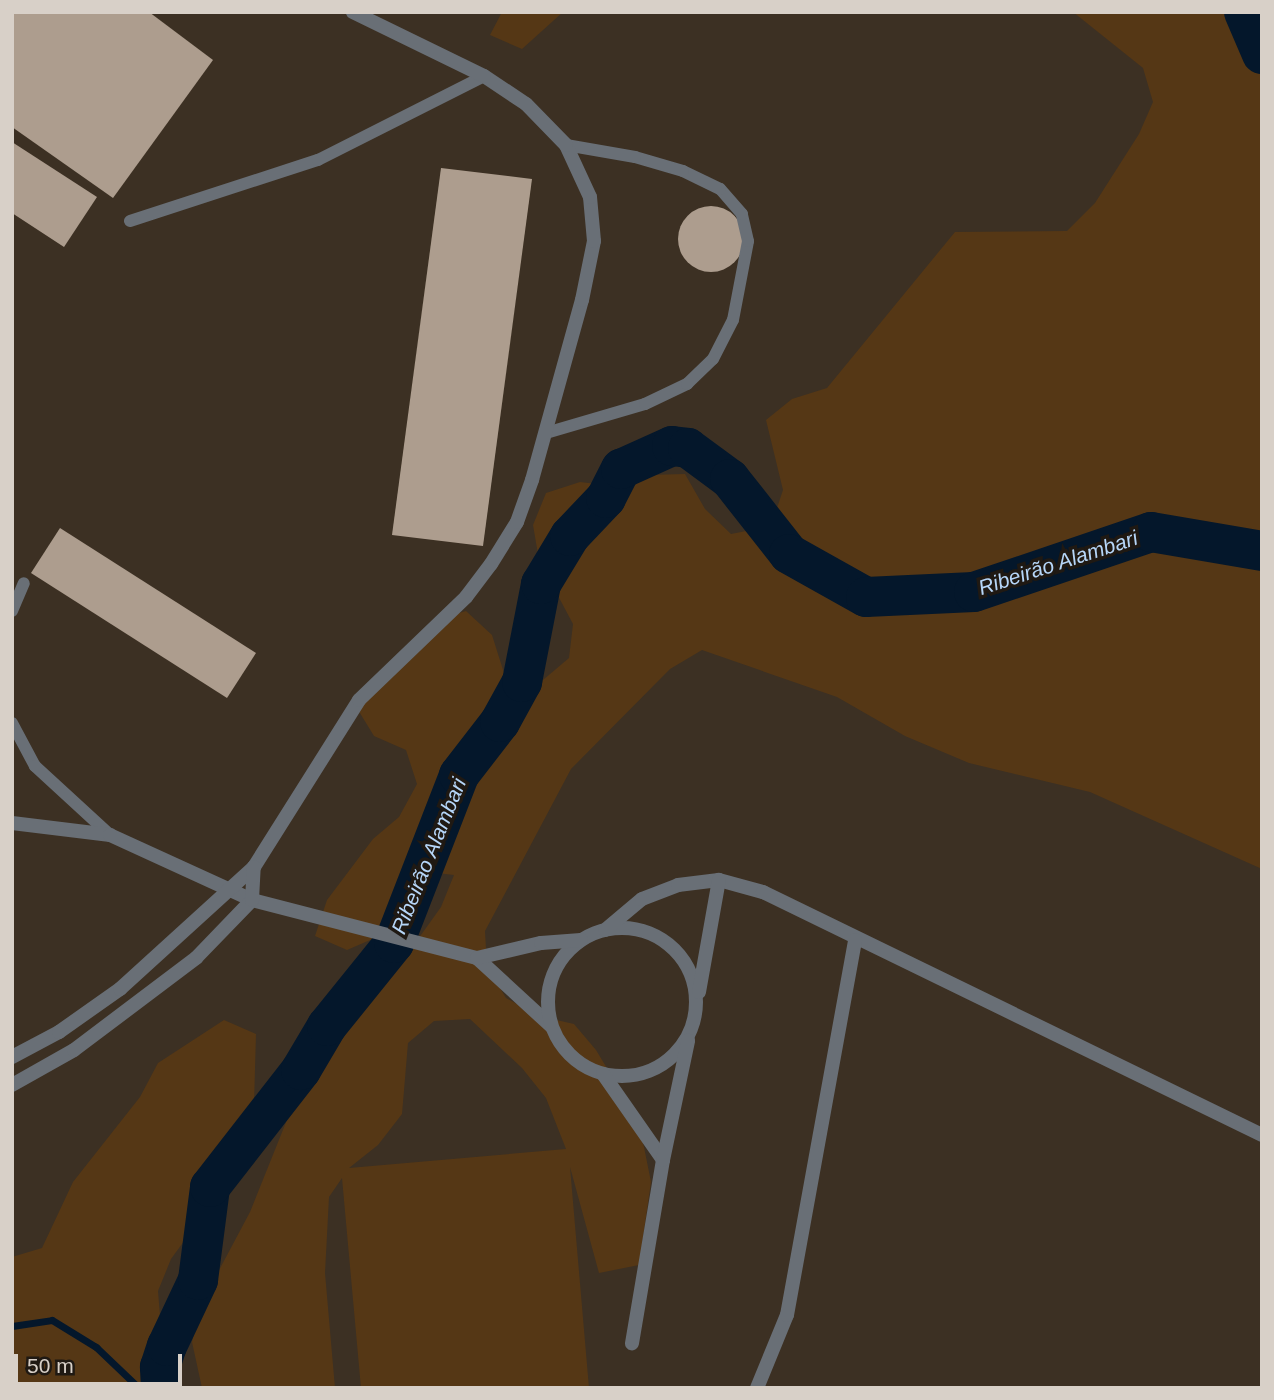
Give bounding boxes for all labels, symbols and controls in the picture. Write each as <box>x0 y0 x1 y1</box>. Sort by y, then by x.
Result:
water label: Ribeirão Alambari <box>975 525 1141 601</box>
water label: Ribeirão Alambari <box>386 774 472 938</box>
scale bar <box>18 1340 186 1384</box>
text: 50 m <box>27 1354 74 1377</box>

